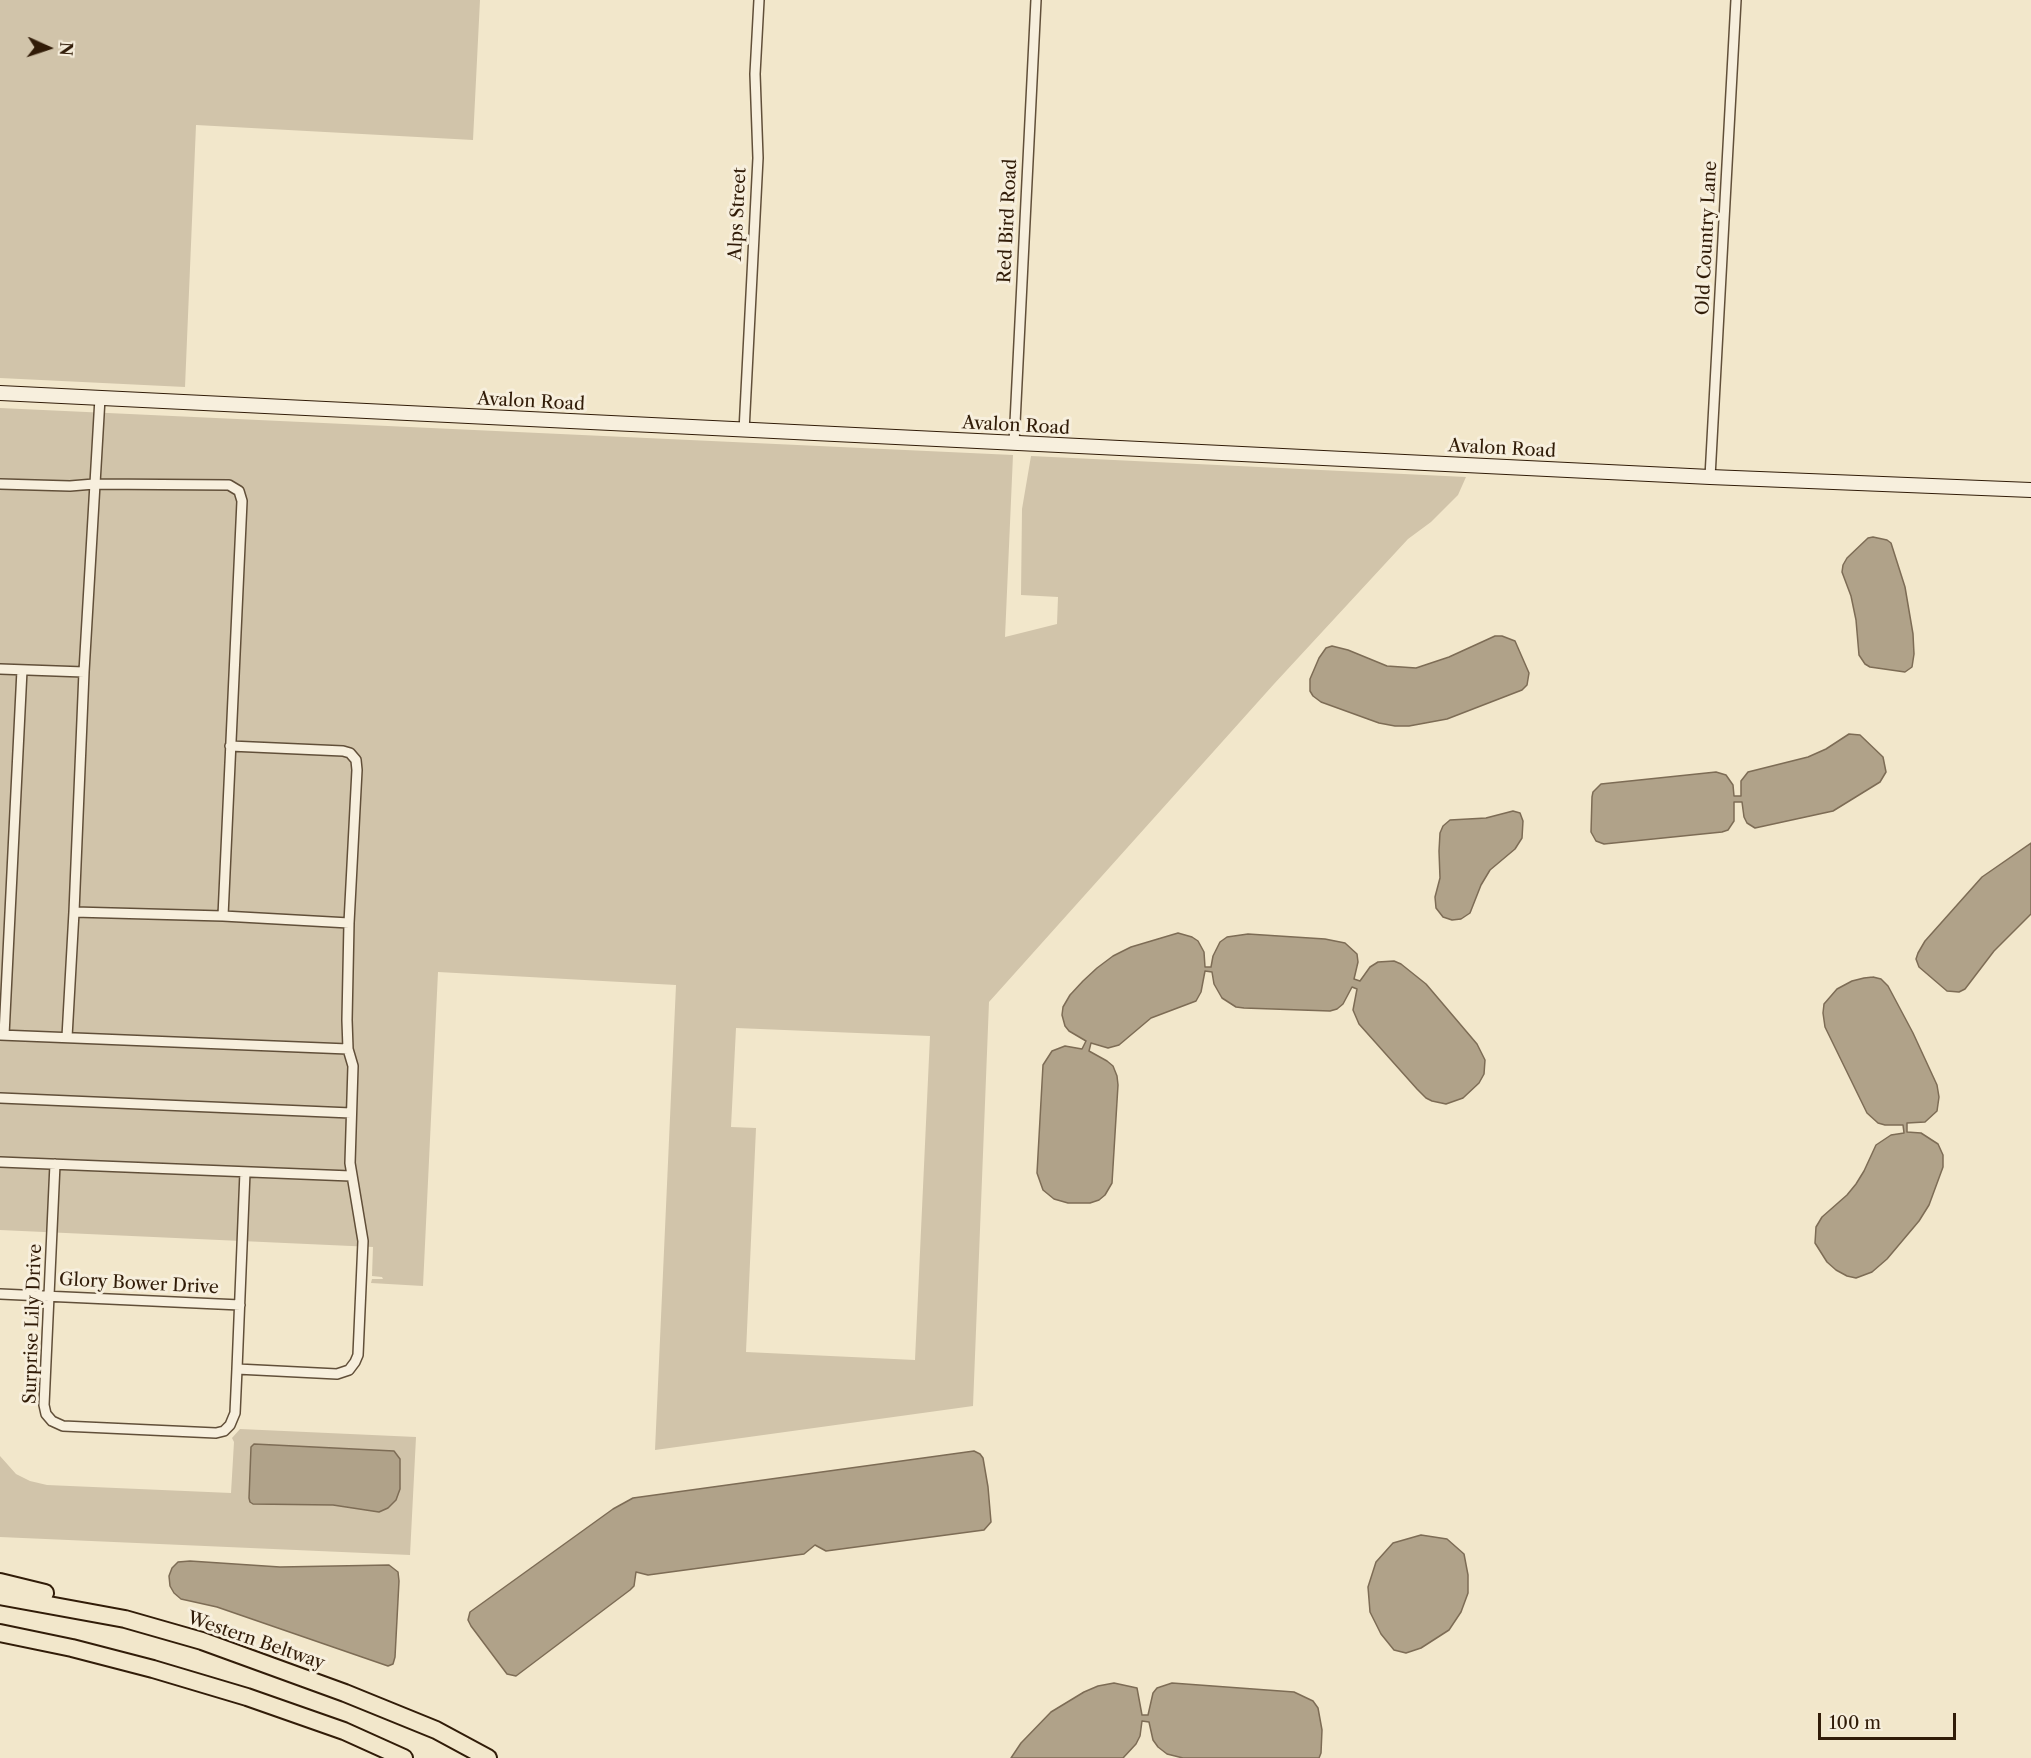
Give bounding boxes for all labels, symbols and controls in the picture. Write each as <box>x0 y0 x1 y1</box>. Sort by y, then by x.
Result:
north arrow <box>18 18 78 78</box>
text: N <box>56 41 76 56</box>
street label: Red Bird Road <box>994 158 1022 284</box>
street label: Old Country Lane <box>1692 160 1722 316</box>
street label: Alps Street <box>725 167 751 261</box>
street label: Avalon Road <box>477 388 585 416</box>
street label: Avalon Road <box>962 412 1070 440</box>
street label: Avalon Road <box>1448 435 1556 463</box>
street label: Surprise Lily Drive <box>19 1243 47 1405</box>
street label: Glory Bower Drive <box>59 1269 219 1299</box>
street label: Western Beltway <box>184 1607 328 1675</box>
scale bar <box>1821 1701 1959 1739</box>
text: 100 m <box>1829 1712 1881 1734</box>

